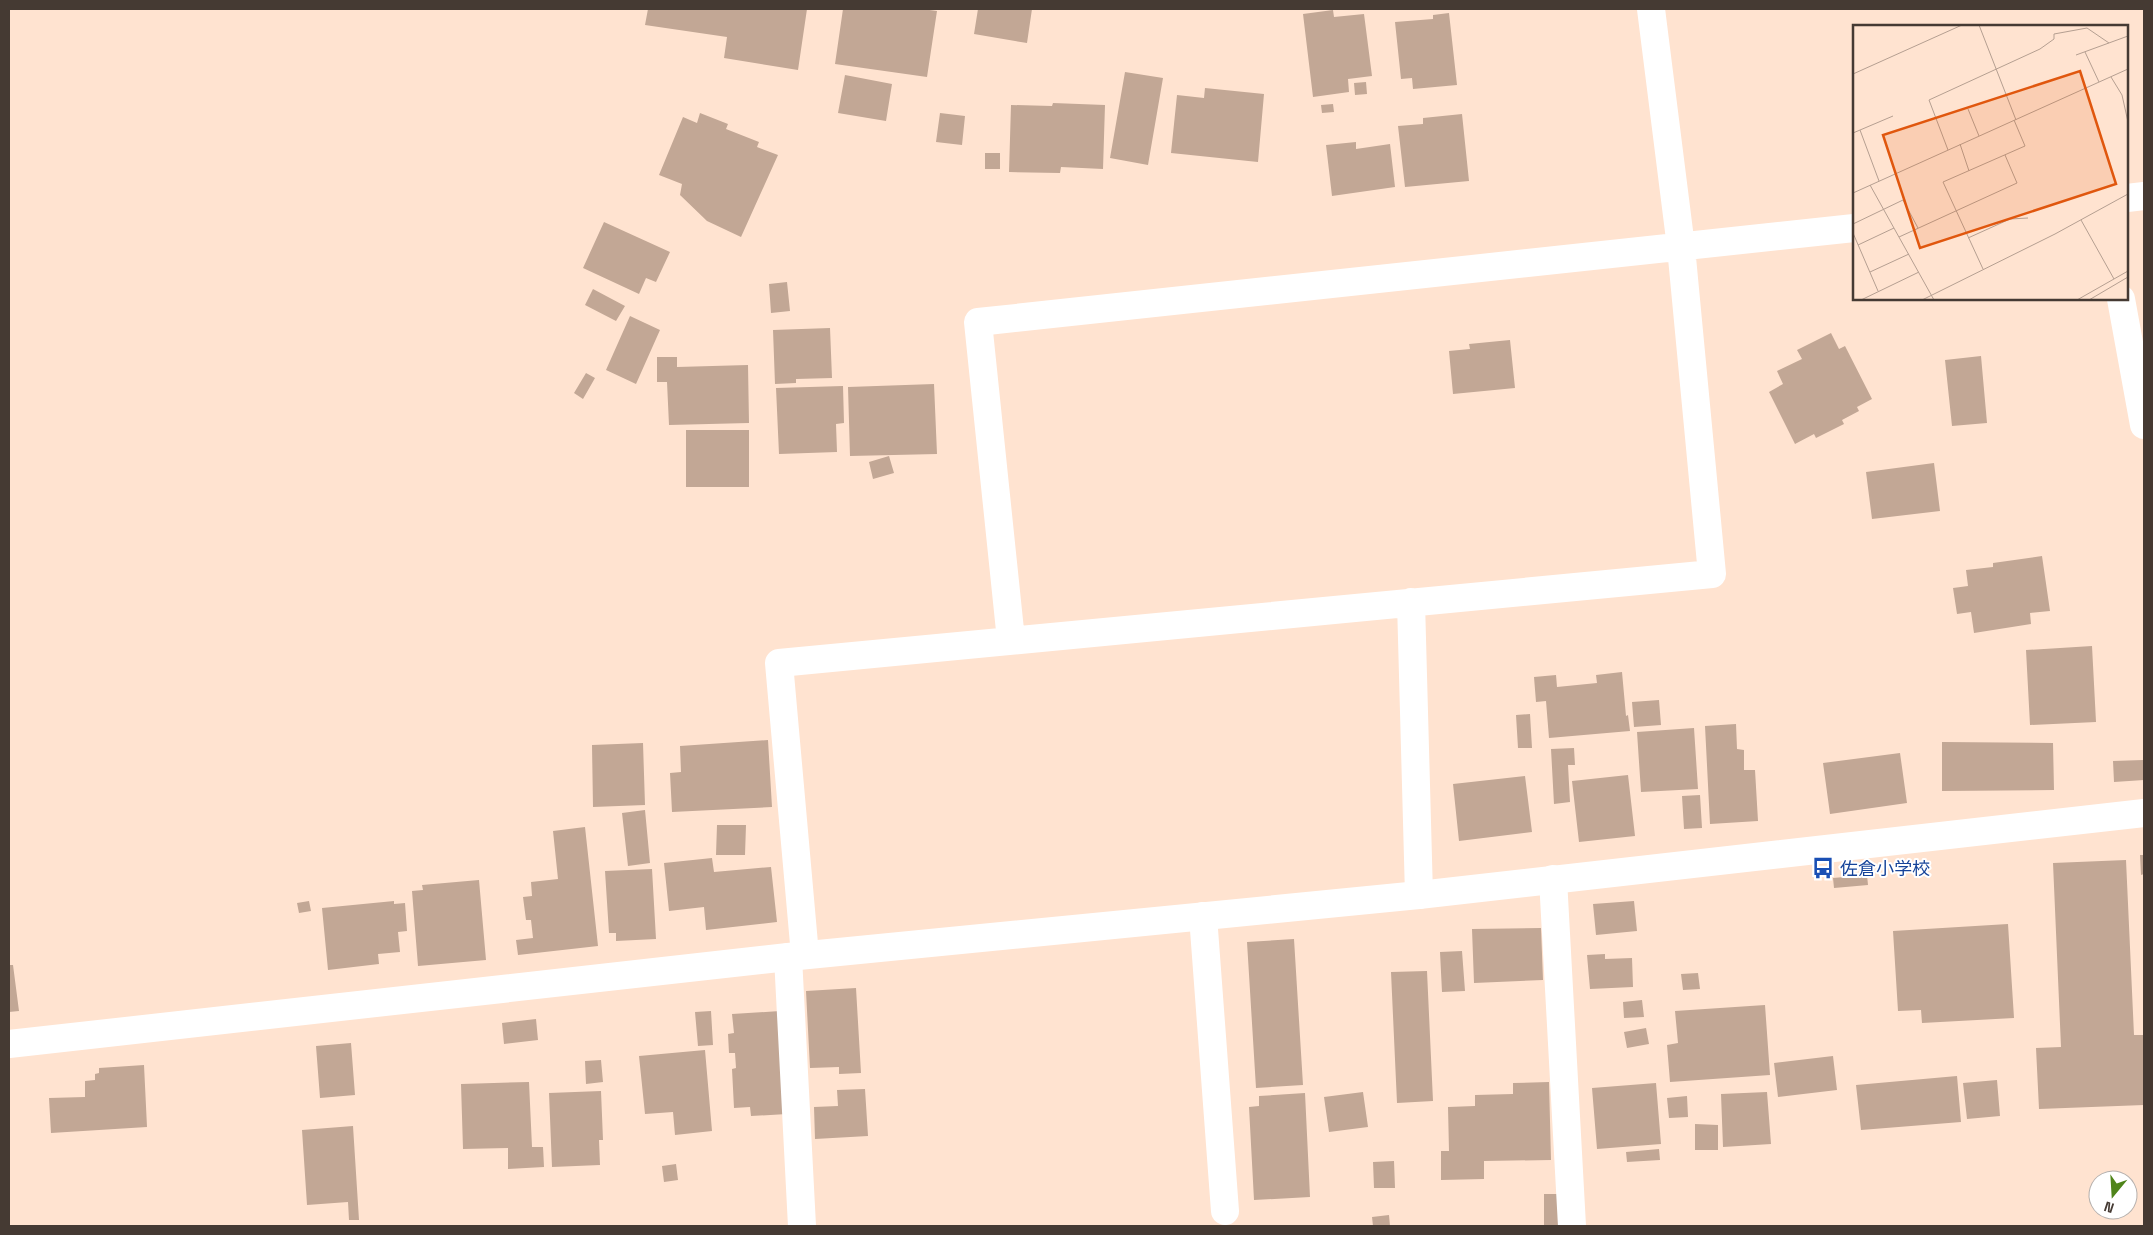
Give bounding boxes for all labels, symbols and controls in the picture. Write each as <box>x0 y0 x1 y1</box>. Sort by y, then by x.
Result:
inset map <box>1853 25 2128 300</box>
bus stop icon: 佐倉小学校 <box>1810 855 1836 881</box>
place label: 佐倉小学校 <box>1840 857 1930 880</box>
north arrow <box>2088 1170 2138 1220</box>
text: N <box>2102 1197 2116 1217</box>

